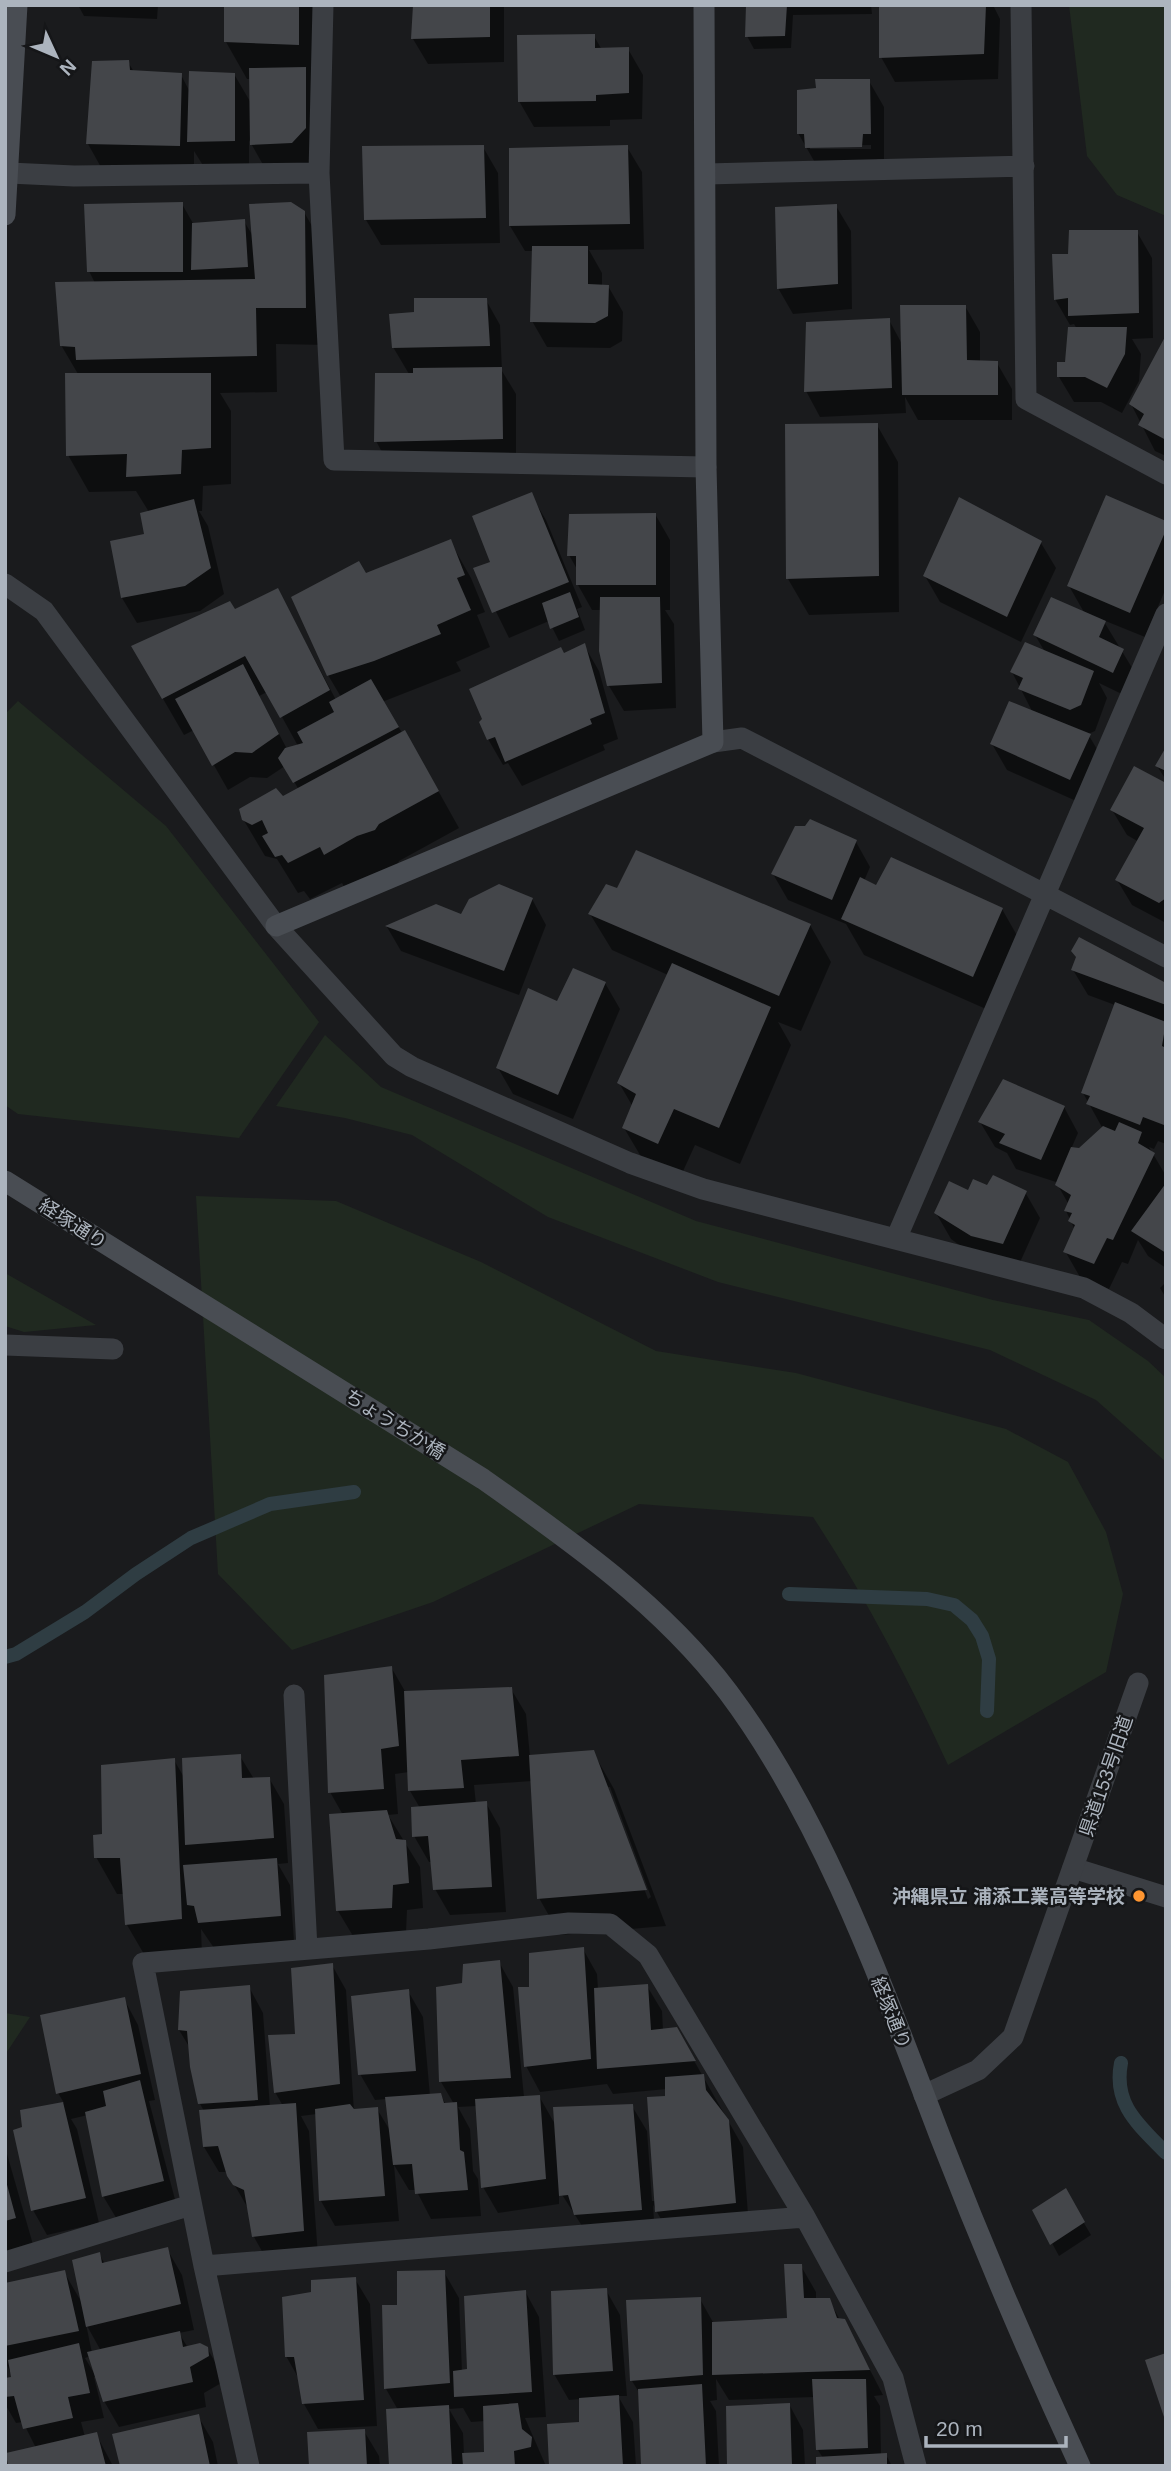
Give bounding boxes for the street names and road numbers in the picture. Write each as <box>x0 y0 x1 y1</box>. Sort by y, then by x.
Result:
street label: 経塚通り <box>35 1194 111 1254</box>
street label: ちょうちか橋 <box>341 1385 449 1463</box>
street label: 県道153号旧道 <box>1075 1713 1137 1839</box>
street label: 経塚通り <box>867 1974 915 2052</box>

